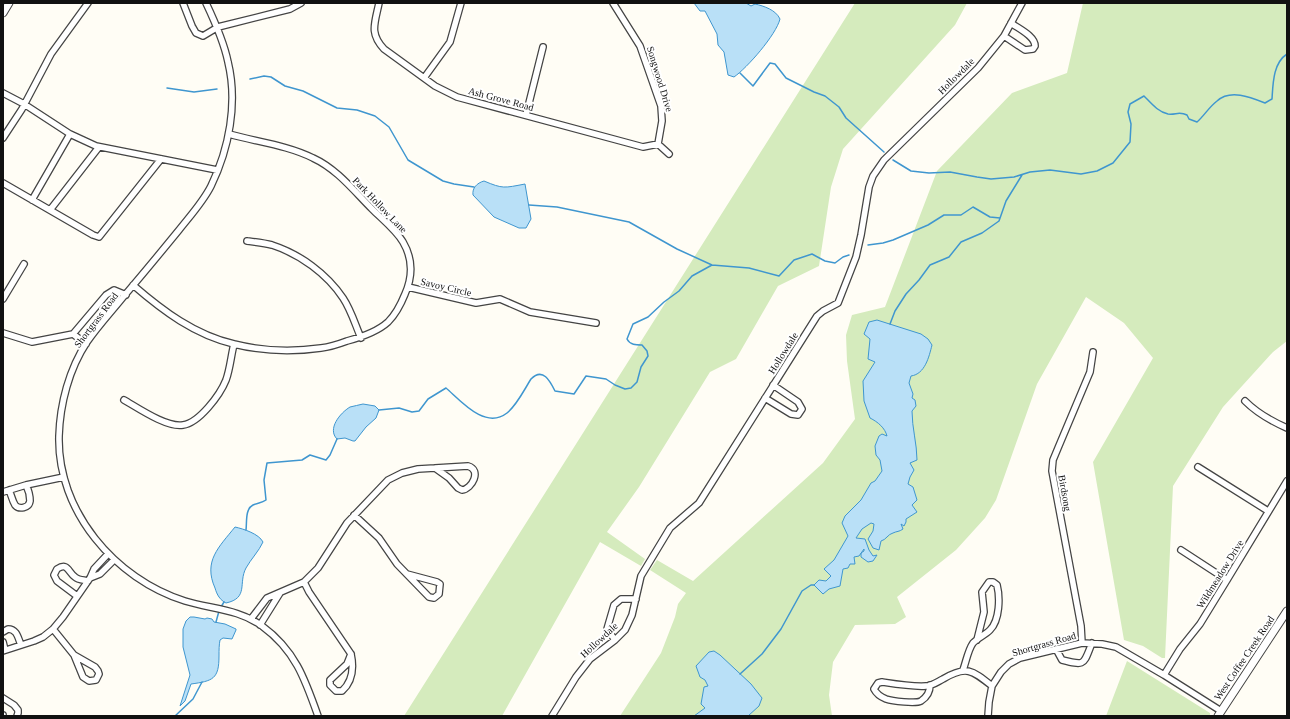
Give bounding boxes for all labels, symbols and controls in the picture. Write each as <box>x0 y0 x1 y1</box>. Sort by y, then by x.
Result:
street label: Songwood Drive <box>645 45 675 114</box>
street label: Hollowdale <box>936 55 977 96</box>
street label: Ash Grove Road <box>467 85 535 113</box>
street label: Park Hollow Lane <box>351 175 410 236</box>
street label: Savoy Circle <box>419 276 473 298</box>
street label: Shortgrass Road <box>72 290 120 350</box>
street label: Hollowdale <box>766 330 800 376</box>
street label: Birdsong <box>1056 474 1074 512</box>
street label: Wildmeadow Drive <box>1194 537 1246 610</box>
street label: West Coffee Creek Road <box>1212 614 1276 702</box>
street label: Hollowdale <box>578 620 620 660</box>
street label: Shortgrass Road <box>1011 630 1077 658</box>

